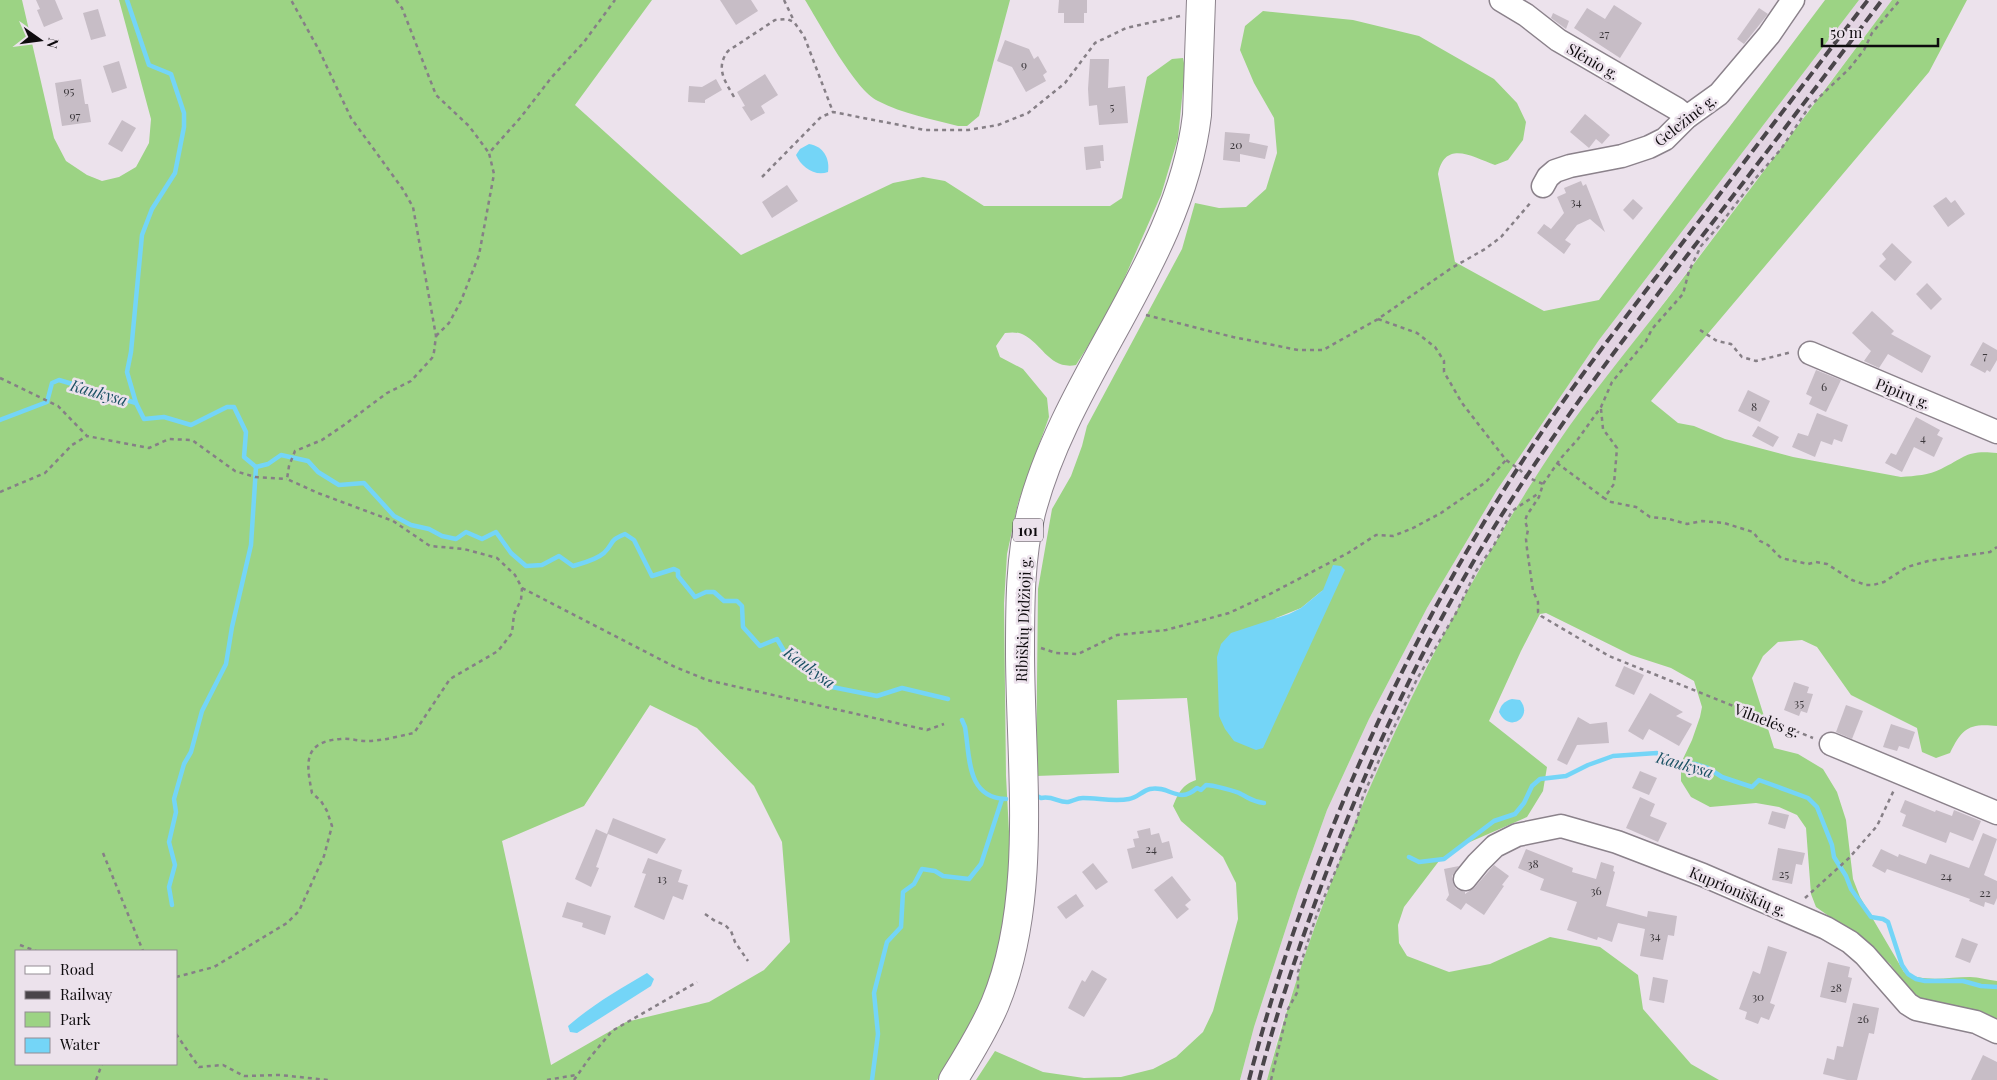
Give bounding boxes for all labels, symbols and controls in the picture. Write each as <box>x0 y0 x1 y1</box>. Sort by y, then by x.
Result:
north arrow <box>15 15 65 65</box>
scale bar <box>1822 15 1938 47</box>
text: 50 m <box>1830 22 1863 42</box>
house number: 27 <box>1599 25 1609 41</box>
text: N <box>43 36 64 50</box>
street label: Slėnio g. <box>1563 38 1623 84</box>
house number: 9 <box>1021 56 1027 72</box>
house number: 95 <box>63 82 75 98</box>
street label: Geležinė g. <box>1650 90 1720 150</box>
house number: 5 <box>1110 98 1115 114</box>
house number: 97 <box>70 107 81 123</box>
house number: 20 <box>1230 136 1242 152</box>
house number: 34 <box>1570 193 1582 209</box>
house number: 7 <box>1983 347 1988 363</box>
street label: Pipirų g. <box>1873 373 1933 413</box>
water label: Kaukysa <box>67 374 130 410</box>
house number: 6 <box>1821 378 1827 394</box>
house number: 8 <box>1751 398 1757 414</box>
house number: 4 <box>1920 429 1926 445</box>
road number: 101 <box>1013 518 1043 542</box>
street label: Ribiškių Didžioji g. <box>1011 556 1035 682</box>
water label: Kaukysa <box>779 641 840 693</box>
house number: 35 <box>1794 694 1804 710</box>
street label: Vilnelės g. <box>1731 698 1802 742</box>
water label: Kaukysa <box>1653 746 1716 782</box>
house number: 24 <box>1145 840 1157 856</box>
house number: 38 <box>1527 855 1539 871</box>
street label: Kuprioniškių g. <box>1686 862 1790 920</box>
house number: 25 <box>1779 865 1789 881</box>
house number: 24 <box>1940 867 1952 883</box>
house number: 13 <box>657 870 667 886</box>
house number: 36 <box>1590 882 1602 898</box>
house number: 22 <box>1979 884 1991 900</box>
house number: 34 <box>1649 927 1661 943</box>
legend <box>15 950 178 1065</box>
text: Road <box>60 959 94 979</box>
house number: 28 <box>1830 979 1842 995</box>
text: Railway <box>60 984 113 1004</box>
house number: 30 <box>1752 988 1764 1004</box>
text: Park <box>60 1009 92 1029</box>
house number: 26 <box>1857 1010 1869 1026</box>
text: Water <box>59 1034 100 1054</box>

